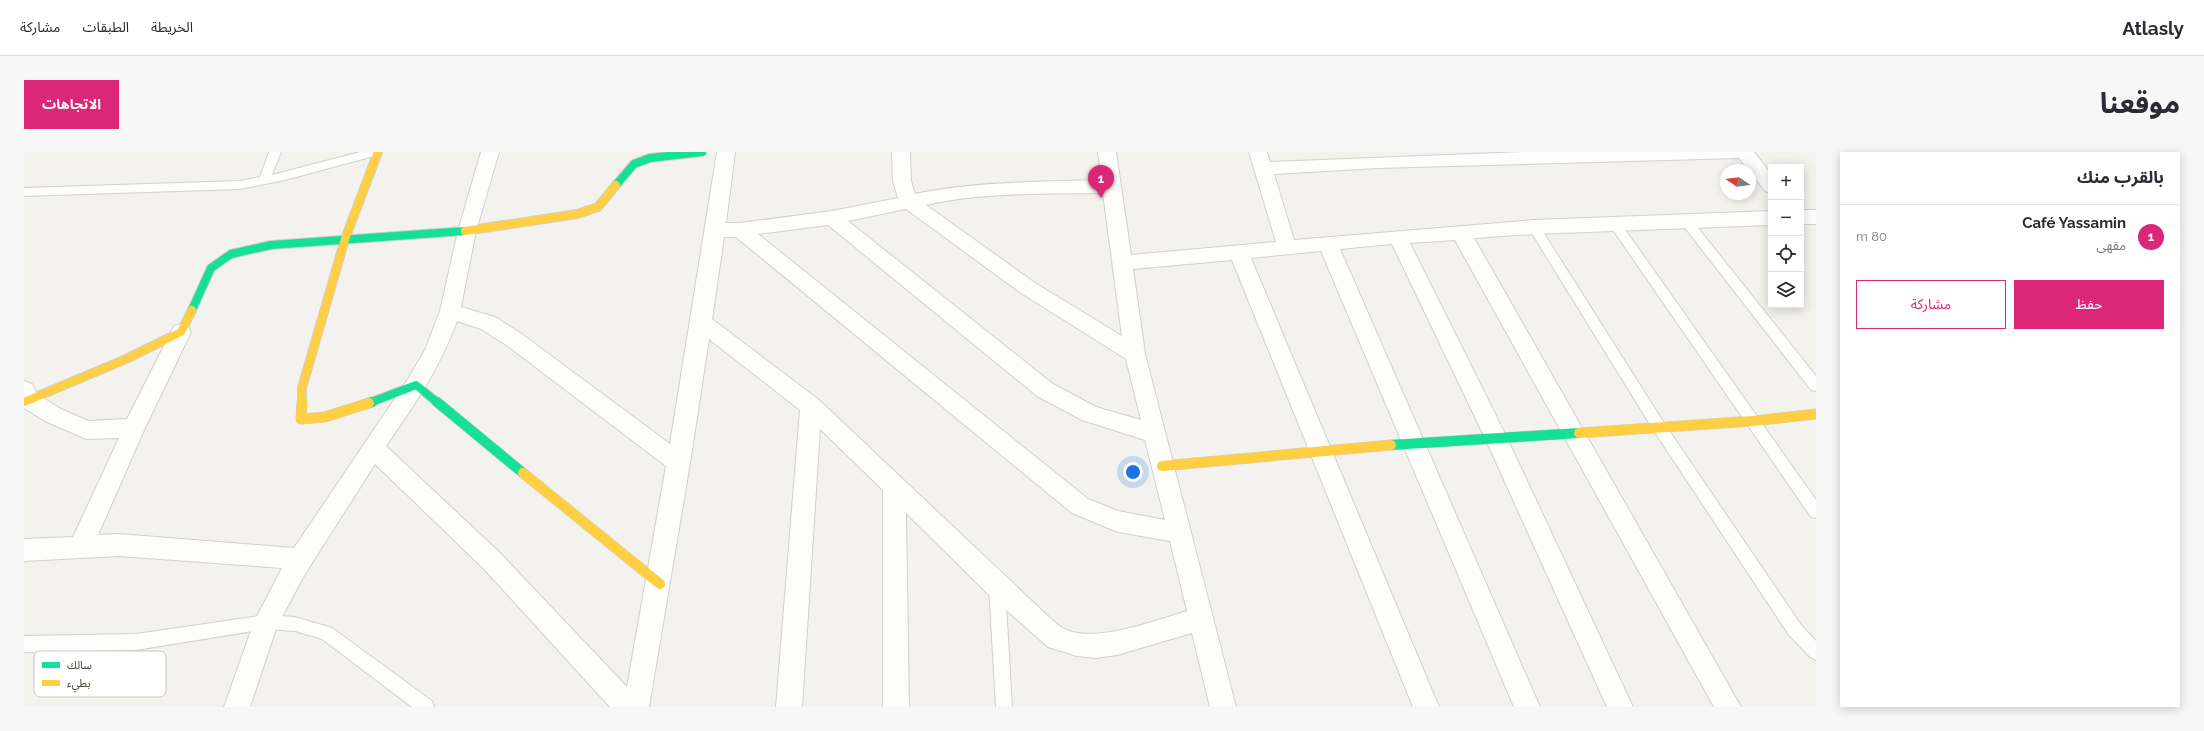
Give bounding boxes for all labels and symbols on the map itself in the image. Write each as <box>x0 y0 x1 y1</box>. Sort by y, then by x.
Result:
north arrow <box>1720 164 1756 200</box>
pin: 1 <box>1088 165 1114 198</box>
your location <box>1123 462 1143 482</box>
legend <box>34 651 166 697</box>
text: سالك <box>67 659 92 672</box>
text: بطيء <box>67 677 90 693</box>

